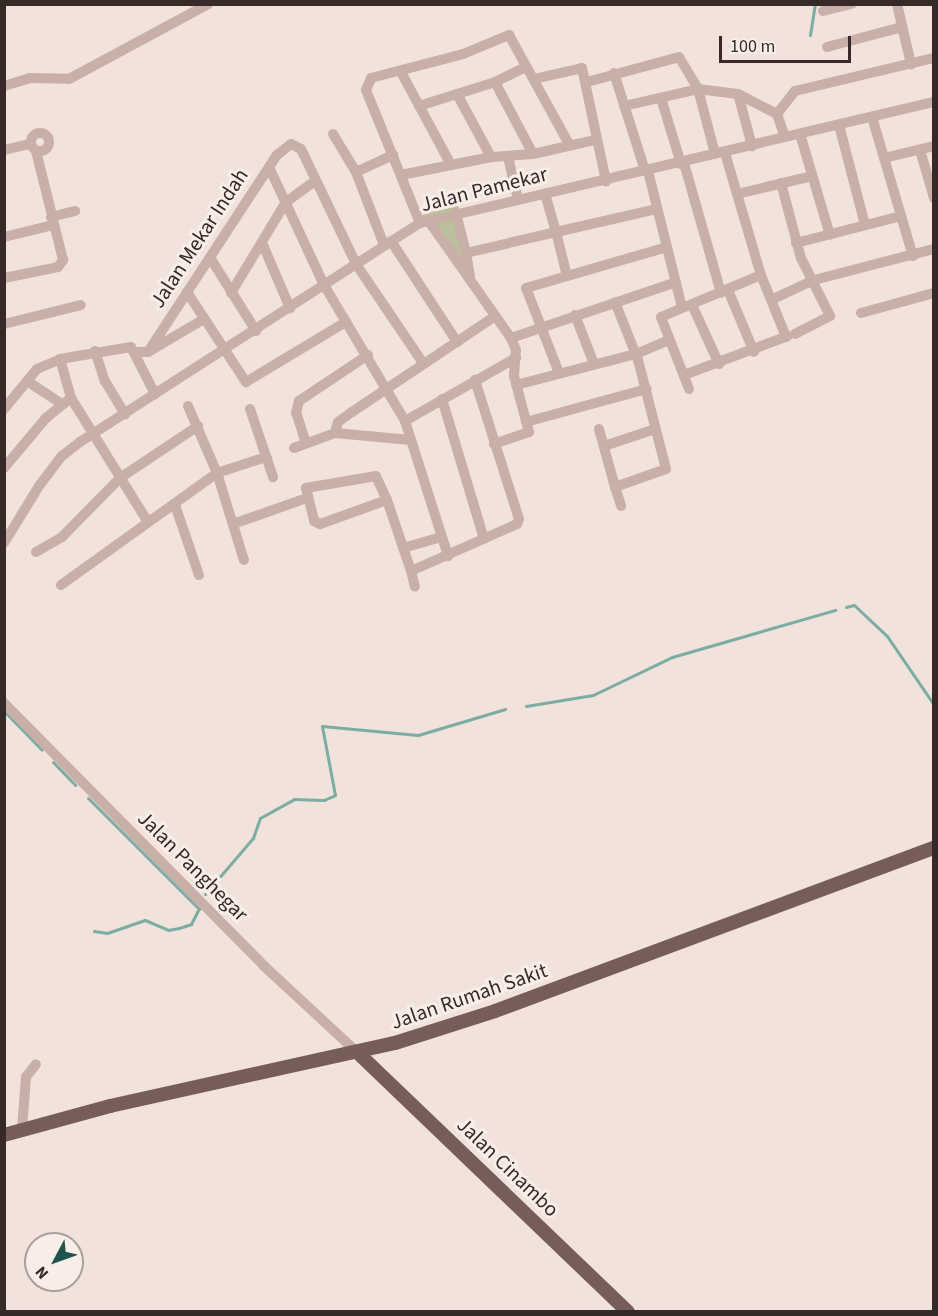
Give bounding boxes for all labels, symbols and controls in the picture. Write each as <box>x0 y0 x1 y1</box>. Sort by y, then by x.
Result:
scale bar <box>722 24 854 62</box>
text: 100 m <box>730 34 775 59</box>
street label: Jalan Pamekar <box>418 161 550 217</box>
street label: Jalan Mekar Indah <box>145 164 253 312</box>
street label: Jalan Panghegar <box>133 806 253 926</box>
street label: Jalan Rumah Sakit <box>387 957 551 1035</box>
street label: Jalan Cinambo <box>452 1112 564 1222</box>
north arrow <box>24 1232 84 1292</box>
text: N <box>30 1261 54 1284</box>

